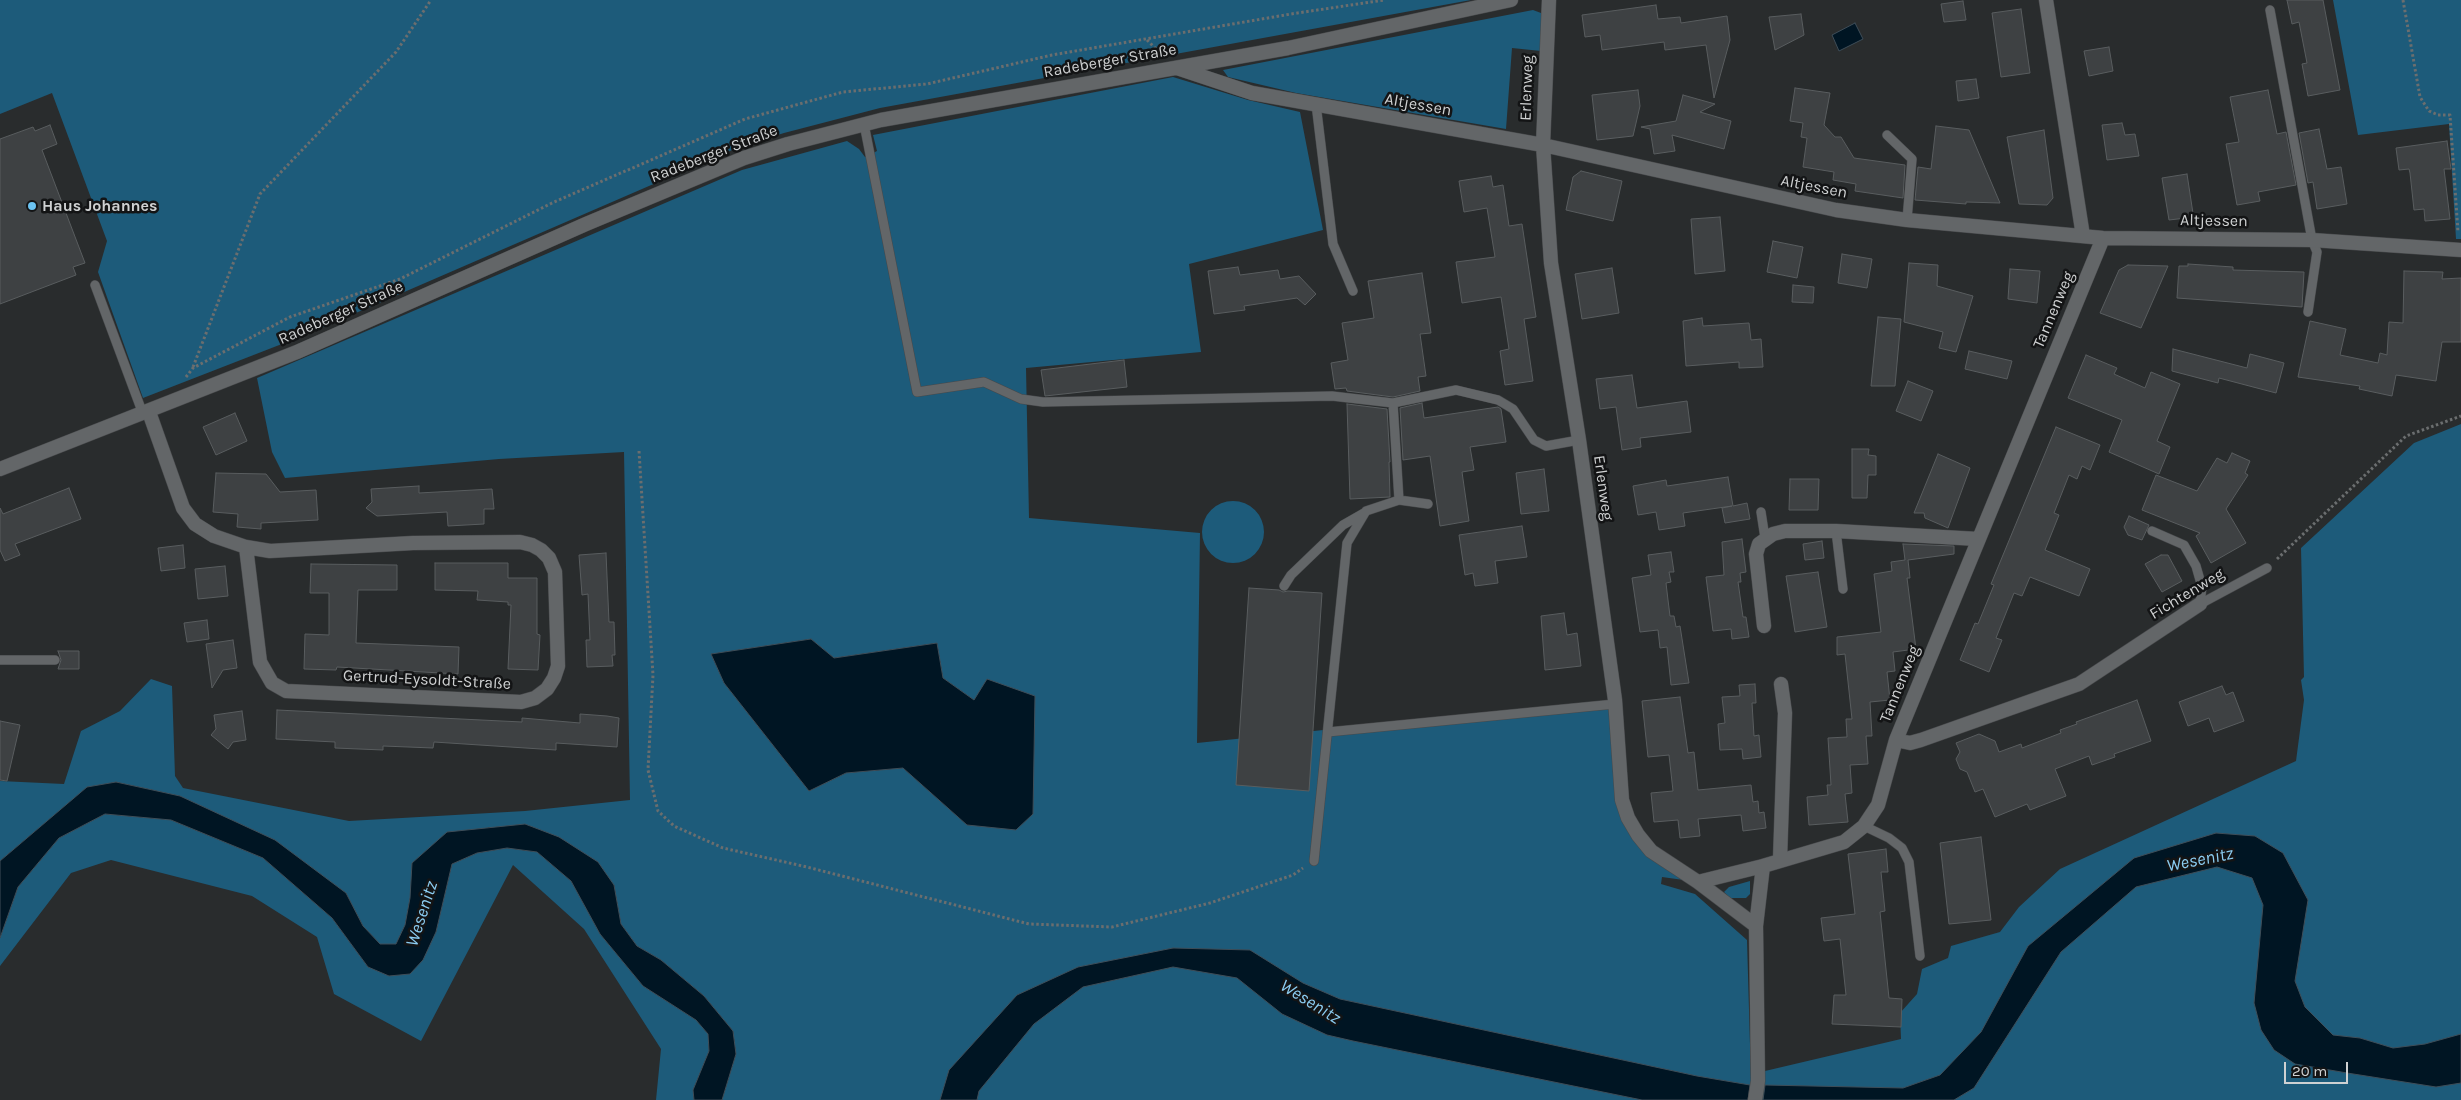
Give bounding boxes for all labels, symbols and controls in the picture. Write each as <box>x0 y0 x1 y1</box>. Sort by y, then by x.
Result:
street label: Radeberger Straße <box>1042 40 1178 82</box>
street label: Erlenweg <box>1516 55 1538 121</box>
street label: Altjessen <box>1383 90 1453 120</box>
street label: Radeberger Straße <box>648 121 780 187</box>
street label: Altjessen <box>1779 171 1849 203</box>
place label: Haus Johannes <box>42 196 158 216</box>
marker: Haus Johannes <box>26 200 38 212</box>
street label: Altjessen <box>2180 211 2248 231</box>
street label: Tannenweg <box>2029 269 2079 351</box>
street label: Radeberger Straße <box>276 277 406 349</box>
street label: Erlenweg <box>1589 454 1617 522</box>
street label: Fichtenweg <box>2146 564 2228 624</box>
street label: Tannenweg <box>1876 643 1924 725</box>
street label: Gertrud-Eysoldt-Straße <box>342 666 512 694</box>
water label: Wesenitz <box>2165 843 2235 877</box>
water label: Wesenitz <box>401 879 443 949</box>
water label: Wesenitz <box>1276 975 1344 1029</box>
scale bar <box>2286 1052 2350 1084</box>
text: 20 m <box>2292 1062 2327 1080</box>

